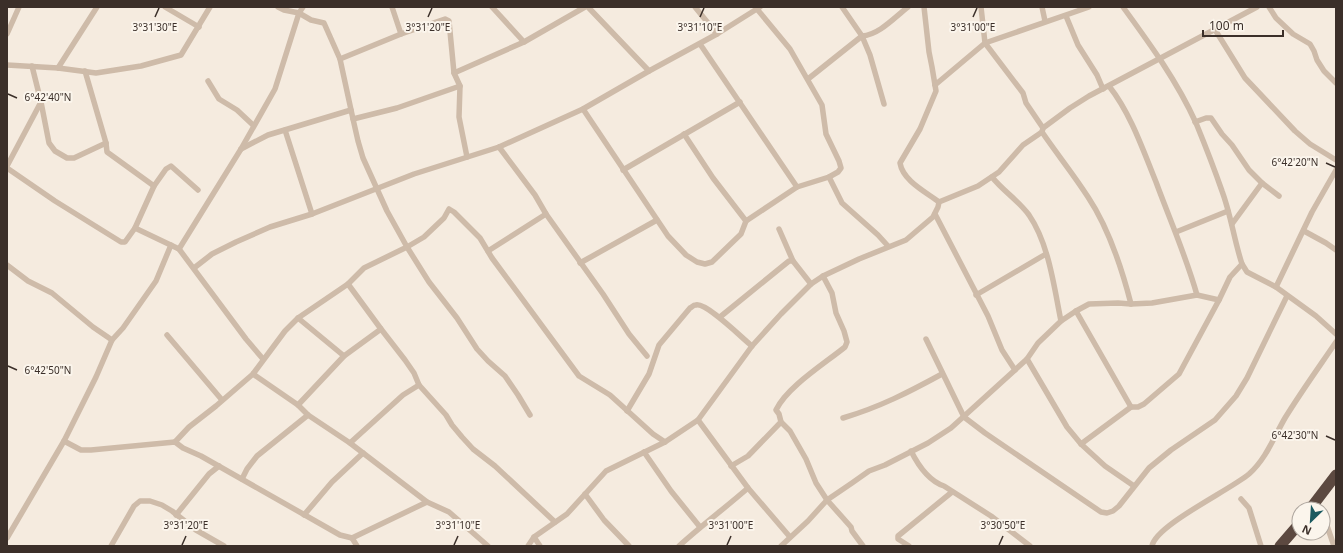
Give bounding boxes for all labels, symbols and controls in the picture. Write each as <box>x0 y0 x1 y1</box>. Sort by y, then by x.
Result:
scale bar <box>1203 12 1283 38</box>
text: 100 m <box>1209 17 1244 34</box>
text: 3°31'30"E <box>133 20 177 34</box>
text: 3°31'20"E <box>406 20 450 34</box>
text: 3°31'10"E <box>678 20 722 34</box>
text: 3°31'00"E <box>951 20 995 34</box>
text: 6°42'40"N <box>25 90 71 104</box>
text: 6°42'20"N <box>1272 155 1318 169</box>
text: 6°42'50"N <box>25 363 71 377</box>
text: 6°42'30"N <box>1272 428 1318 442</box>
north arrow <box>1291 501 1331 541</box>
text: 3°31'20"E <box>164 518 208 532</box>
text: 3°31'10"E <box>436 518 480 532</box>
text: 3°31'00"E <box>709 518 753 532</box>
text: 3°30'50"E <box>981 518 1025 532</box>
text: N <box>1299 522 1314 539</box>

